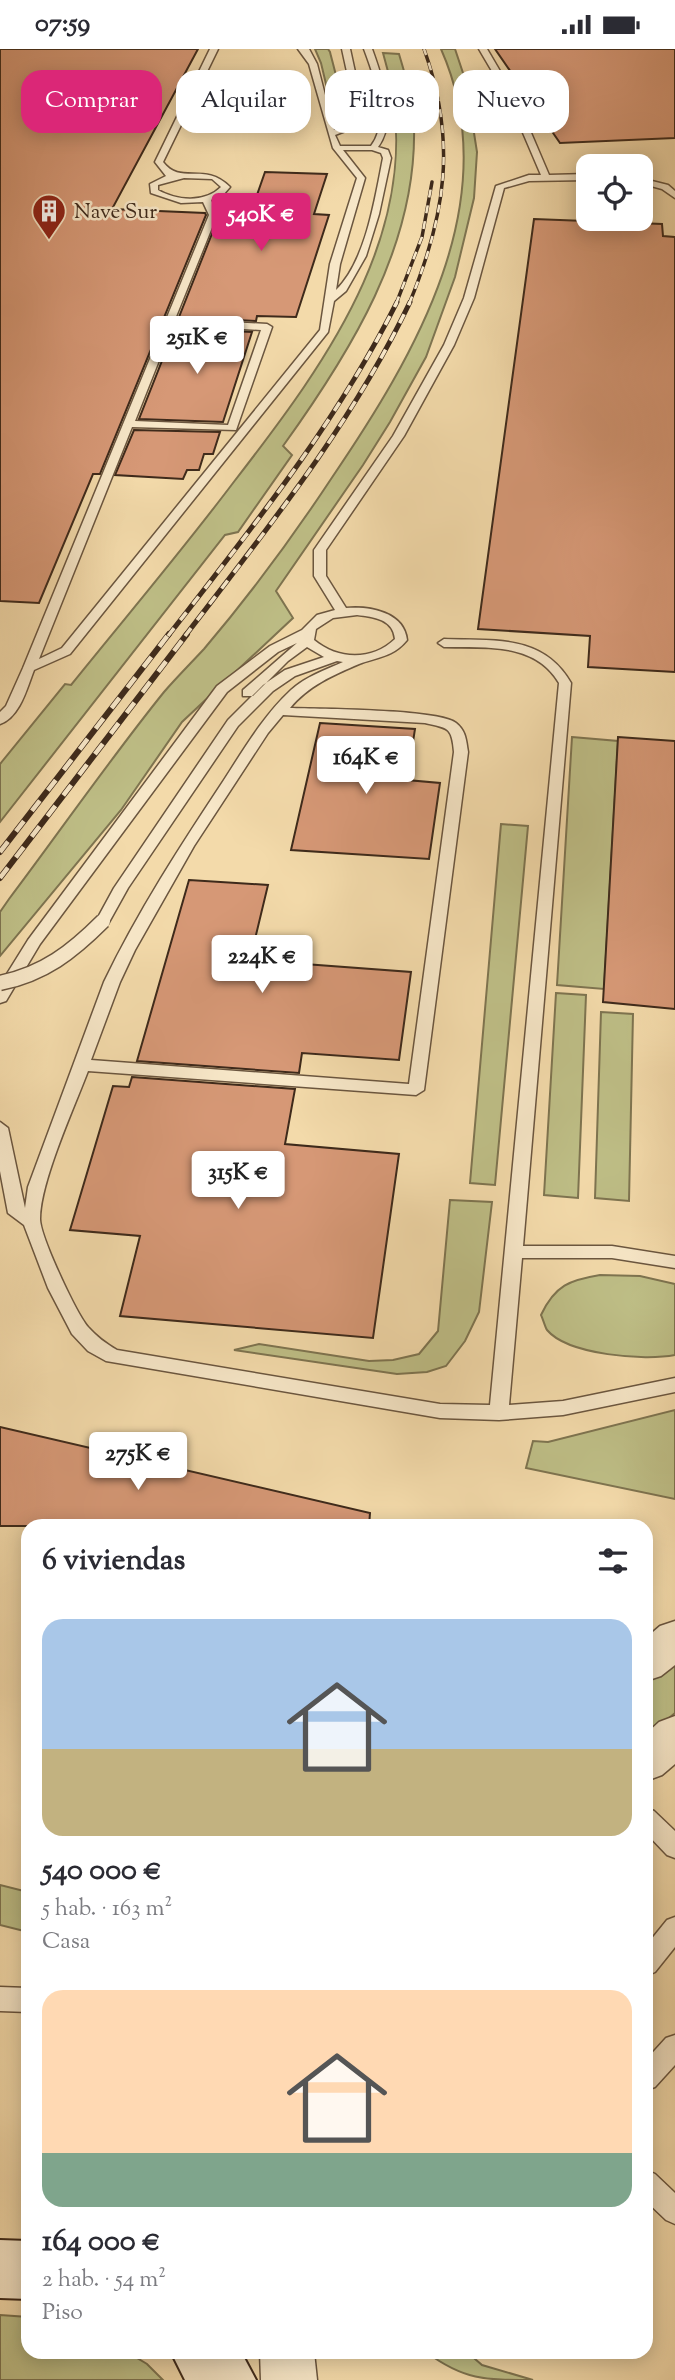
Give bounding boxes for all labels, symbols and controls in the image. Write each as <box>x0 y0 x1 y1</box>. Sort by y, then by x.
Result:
text: 07:59 <box>35 6 90 43</box>
chip: Comprar <box>21 70 162 133</box>
chip: Alquilar <box>176 70 311 133</box>
chip: Filtros <box>325 70 439 133</box>
chip: Nuevo <box>453 70 569 133</box>
map controls <box>576 154 653 231</box>
button: locate <box>576 154 653 231</box>
building icon: Nave Sur <box>30 192 68 241</box>
pin: 540K € <box>204 193 318 253</box>
place label: Nave Sur <box>74 198 157 228</box>
text: 540K € <box>227 199 295 232</box>
pin: 251K € <box>140 317 254 376</box>
text: 251K € <box>166 322 228 355</box>
pin: 164K € <box>309 737 423 796</box>
text: 164K € <box>333 742 399 775</box>
pin: 224K € <box>205 935 319 995</box>
text: 224K € <box>228 941 296 974</box>
pin: 315K € <box>181 1151 295 1211</box>
text: 315K € <box>208 1157 268 1190</box>
pin: 275K € <box>81 1433 195 1492</box>
text: 275K € <box>105 1438 171 1471</box>
text: 6 viviendas <box>42 1540 185 1583</box>
icon: filters <box>594 1542 632 1580</box>
icon: home <box>274 1664 400 1790</box>
text: 540 000 € <box>42 1850 162 1893</box>
text: 5 hab. · 163 m² <box>42 1893 172 1926</box>
text: Casa <box>42 1926 90 1959</box>
icon: home <box>274 2035 400 2161</box>
text: 164 000 € <box>42 2221 160 2264</box>
text: 2 hab. · 54 m² <box>42 2264 166 2297</box>
text: Piso <box>42 2297 83 2330</box>

